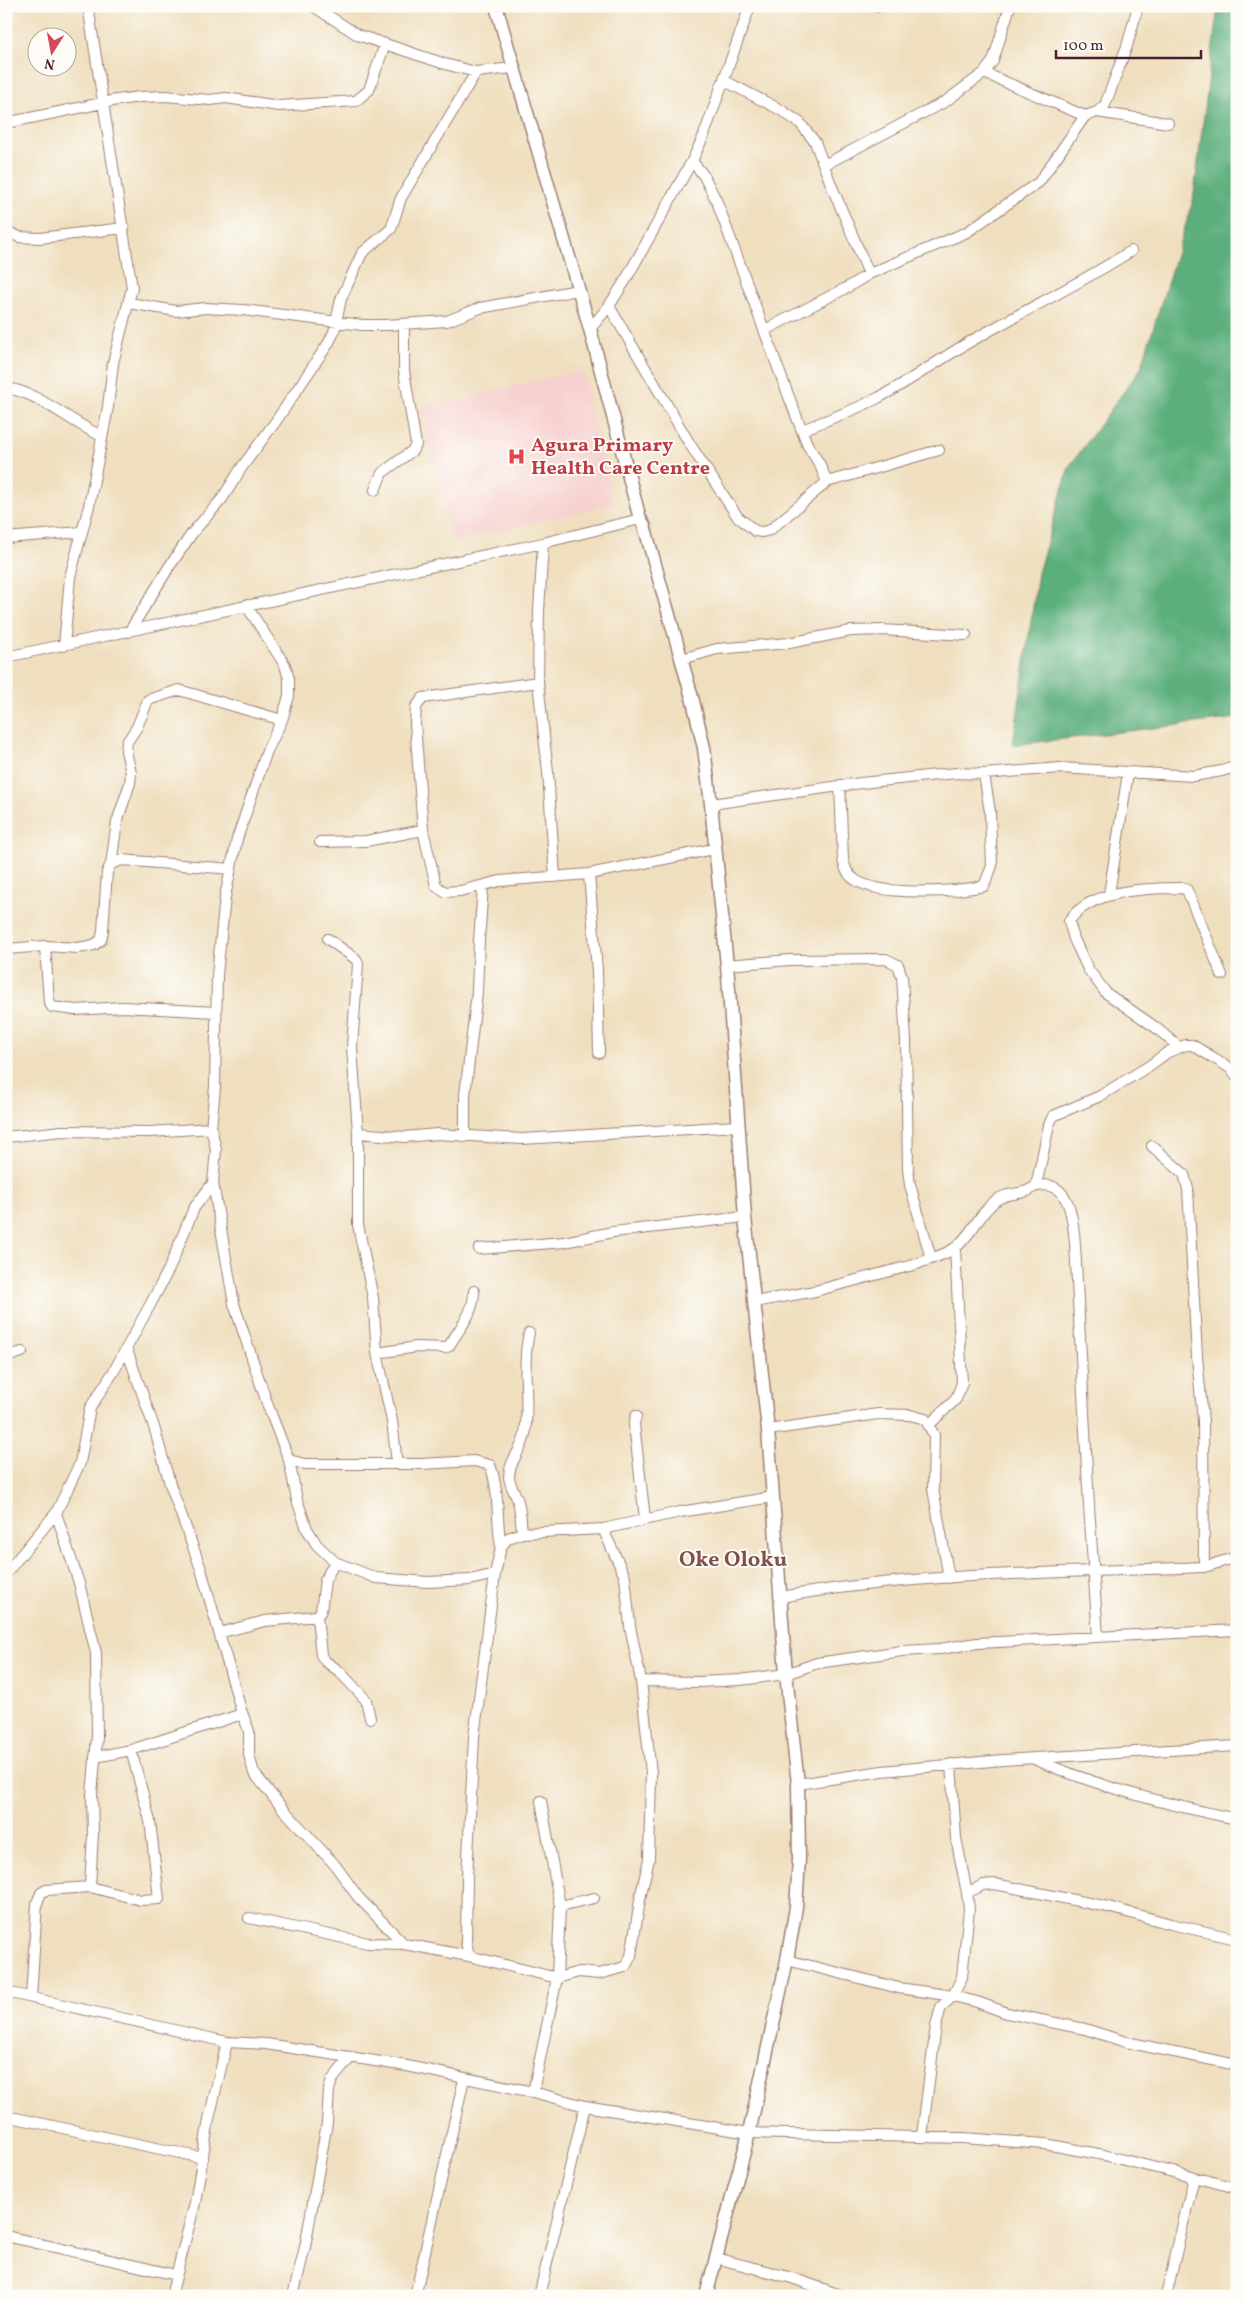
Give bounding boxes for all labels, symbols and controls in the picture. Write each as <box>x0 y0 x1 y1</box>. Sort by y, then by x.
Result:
north arrow <box>28 28 78 78</box>
scale bar <box>1056 28 1200 60</box>
text: 100 m <box>1063 36 1103 57</box>
text: N <box>43 53 57 74</box>
place label: Agura Primary Health Care Centre <box>531 432 710 483</box>
hospital icon: Agura Primary Health Care Centre <box>507 446 527 466</box>
district label: Oke Oloku <box>679 1545 787 1576</box>

